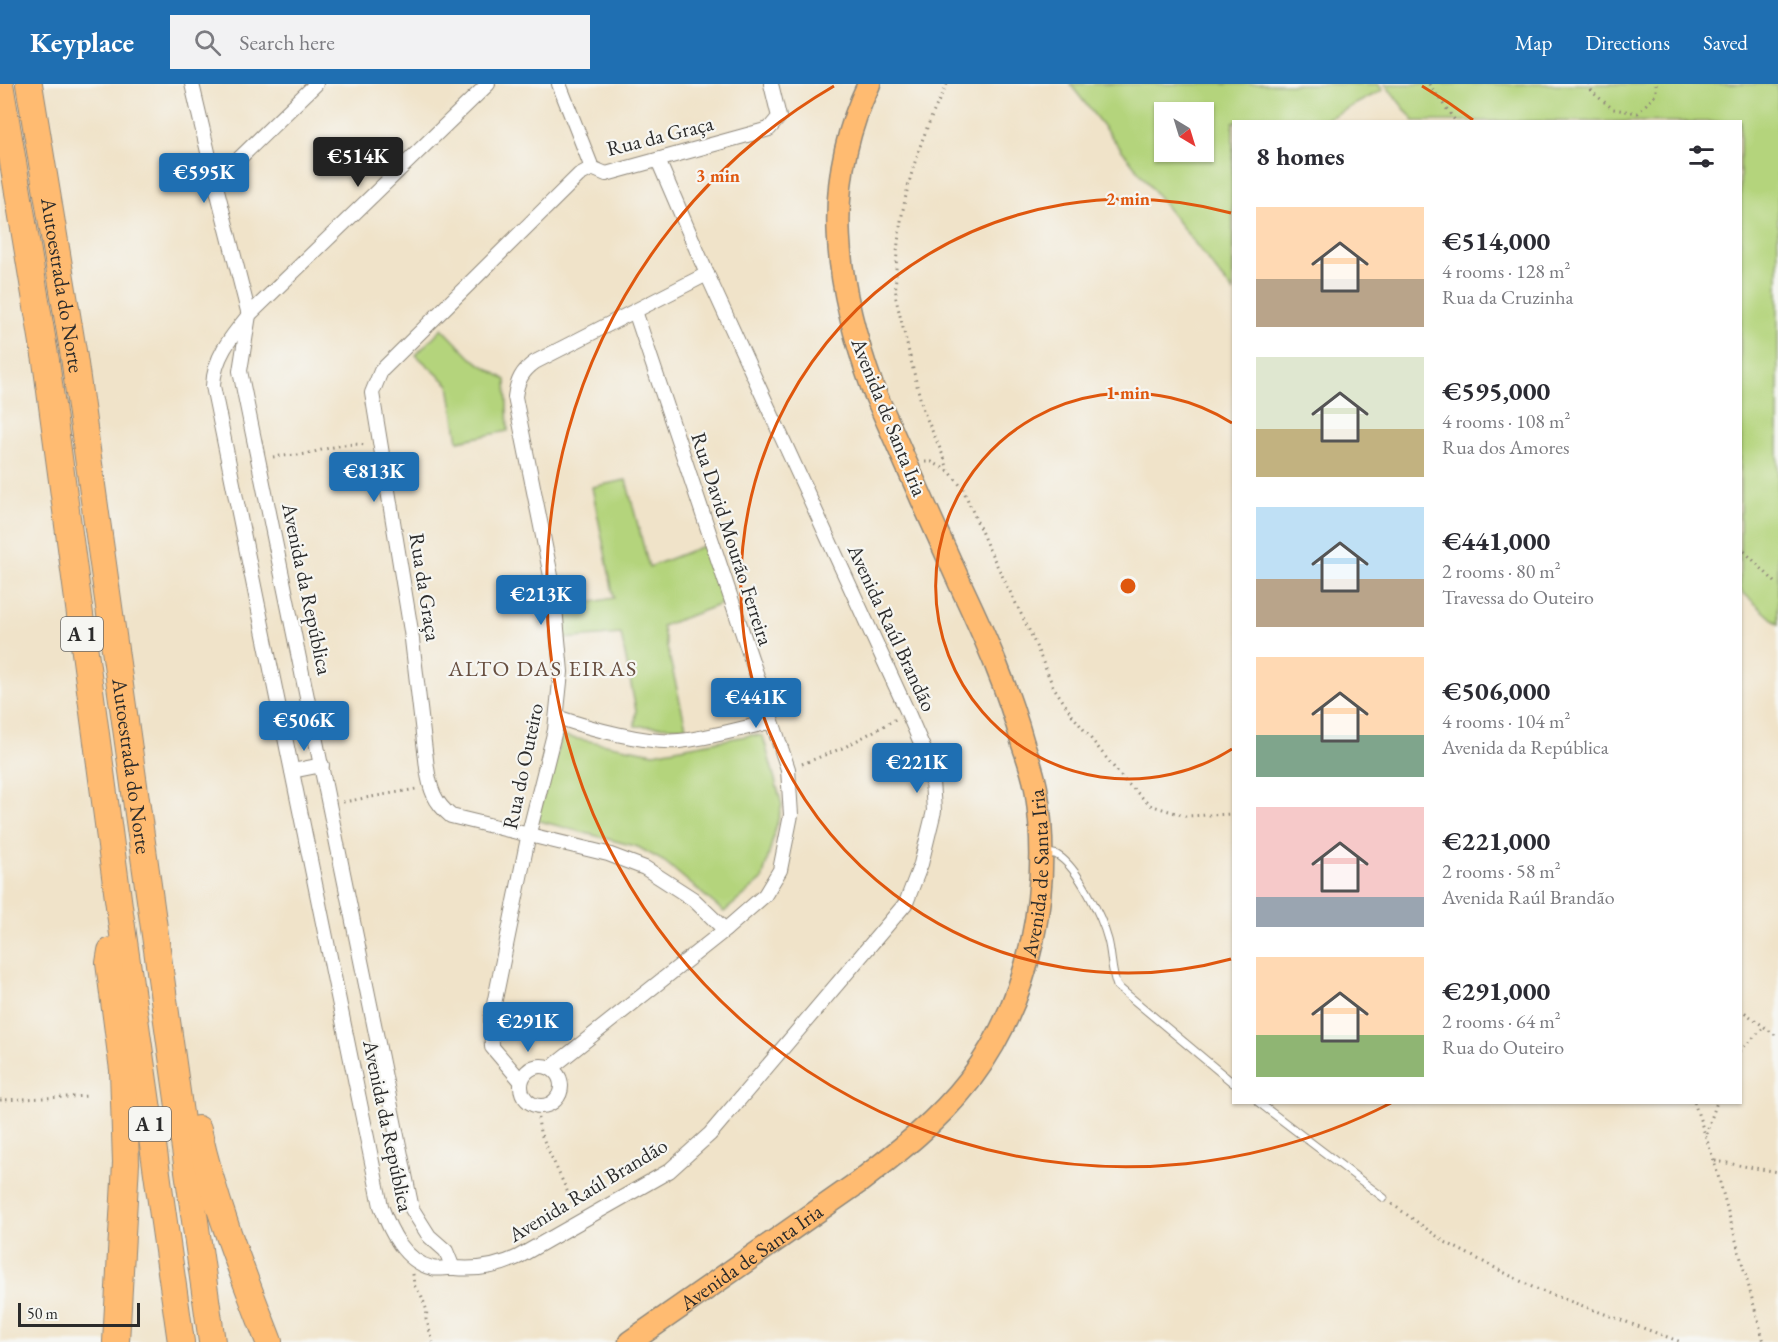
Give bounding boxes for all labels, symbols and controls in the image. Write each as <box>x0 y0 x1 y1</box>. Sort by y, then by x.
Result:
search box <box>170 15 590 69</box>
text: Keyplace <box>30 24 134 60</box>
icon: search <box>191 26 224 59</box>
text: Search here <box>239 28 335 57</box>
text: Map <box>1515 29 1552 56</box>
text: Directions <box>1585 29 1670 56</box>
text: Saved <box>1703 29 1748 56</box>
north arrow <box>1154 102 1214 162</box>
map controls <box>1154 102 1214 162</box>
street label: Rua da Graça <box>604 109 717 162</box>
pin: €514K <box>316 137 400 188</box>
text: 8 homes <box>1256 139 1345 173</box>
icon: filters <box>1685 140 1718 173</box>
text: €514K <box>327 143 389 169</box>
pin: €595K <box>162 153 246 204</box>
text: €595K <box>173 159 235 185</box>
text: 3 min <box>696 164 740 187</box>
text: 2 min <box>1106 187 1150 210</box>
street label: Autoestrada do Norte <box>35 195 90 374</box>
text: €514,000 <box>1442 224 1550 258</box>
icon: home <box>1304 231 1376 303</box>
text: 4 rooms · 128 m² <box>1442 258 1570 284</box>
text: Rua da Cruzinha <box>1442 284 1574 310</box>
street label: Avenida de Santa Iria <box>845 333 934 501</box>
text: €595,000 <box>1442 374 1550 408</box>
text: 1 min <box>1106 381 1150 404</box>
icon: home <box>1304 381 1376 453</box>
text: 4 rooms · 108 m² <box>1442 408 1570 434</box>
street label: Rua David Mourão Ferreira <box>685 429 780 649</box>
text: Rua dos Amores <box>1442 434 1570 460</box>
pin: €813K <box>332 452 416 503</box>
text: €813K <box>343 458 405 484</box>
street label: Avenida da República <box>276 500 339 678</box>
text: €441,000 <box>1442 524 1550 558</box>
street label: Rua da Graça <box>404 531 447 644</box>
icon: home <box>1304 531 1376 603</box>
street label: Avenida Raúl Brandão <box>841 539 943 716</box>
text: 2 rooms · 80 m² <box>1442 558 1561 584</box>
pin: €213K <box>499 575 583 626</box>
centre of rings <box>1118 576 1138 596</box>
text: €213K <box>510 581 572 607</box>
text: Travessa do Outeiro <box>1442 584 1594 610</box>
road number: A 1 <box>61 617 103 651</box>
district label: ALTO DAS EIRAS <box>447 654 638 683</box>
text: €506,000 <box>1442 674 1550 708</box>
street label: Autoestrada do Norte <box>106 676 157 856</box>
pin: €441K <box>714 678 798 729</box>
icon: home <box>1304 681 1376 753</box>
text: €441K <box>725 684 787 710</box>
street label: Rua do Outeiro <box>496 700 549 831</box>
pin: €506K <box>262 701 346 752</box>
text: €506K <box>273 707 335 733</box>
text: 4 rooms · 104 m² <box>1442 708 1570 734</box>
text: Avenida da República <box>1442 734 1609 760</box>
pin: €221K <box>875 743 959 794</box>
text: €221K <box>886 749 948 775</box>
street label: Avenida de Santa Iria <box>1015 787 1054 961</box>
text: €221,000 <box>1442 824 1550 858</box>
icon: home <box>1304 831 1376 903</box>
text: 2 rooms · 58 m² <box>1442 858 1561 884</box>
text: Avenida Raúl Brandão <box>1442 884 1615 910</box>
text: €291,000 <box>1442 974 1550 1008</box>
icon: home <box>1304 981 1376 1053</box>
pin: €291K <box>486 1002 570 1053</box>
text: €291K <box>497 1008 559 1034</box>
text: 2 rooms · 64 m² <box>1442 1008 1561 1034</box>
text: Rua do Outeiro <box>1442 1034 1564 1060</box>
street label: Avenida da República <box>357 1037 420 1215</box>
road number: A 1 <box>129 1107 171 1141</box>
street label: Avenida Raúl Brandão <box>502 1131 672 1248</box>
street label: Avenida de Santa Iria <box>673 1197 828 1317</box>
scale bar <box>18 1300 140 1328</box>
text: 50 m <box>27 1303 58 1324</box>

